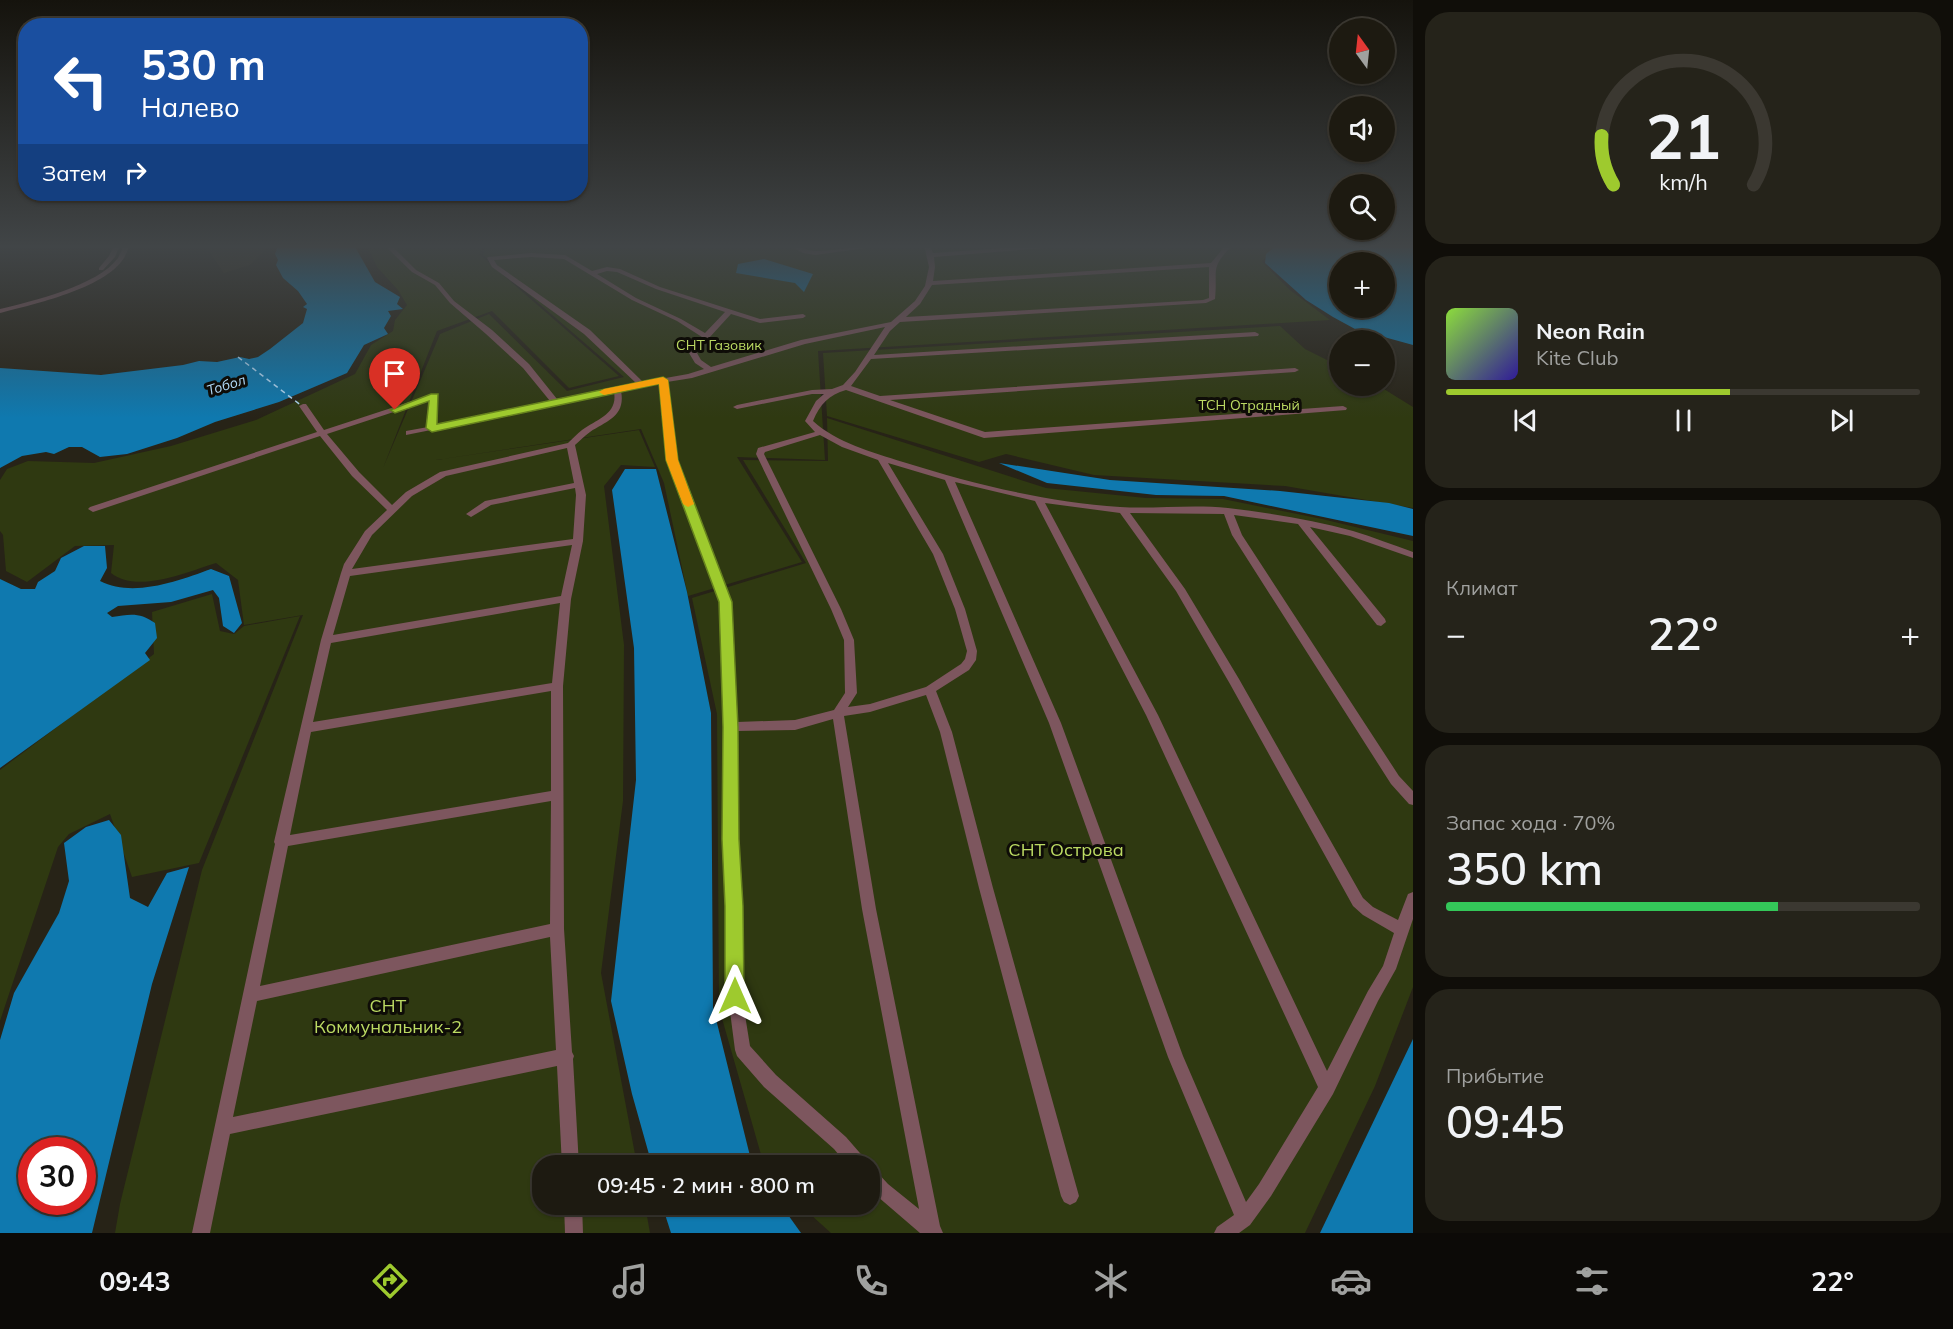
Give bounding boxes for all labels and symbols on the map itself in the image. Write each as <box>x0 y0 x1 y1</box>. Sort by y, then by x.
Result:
north arrow <box>1329 18 1395 84</box>
park label: СНТ Газовик <box>676 336 762 354</box>
pin <box>369 348 420 410</box>
water label: Тобол <box>204 371 248 399</box>
park label: ТСН Отрадный <box>1198 396 1300 414</box>
park label: СНТ Острова <box>1008 838 1124 861</box>
position arrow <box>703 964 767 1028</box>
park label: СНТ Коммунальник-2 <box>314 994 462 1038</box>
speed limit sign: 30 <box>18 1137 96 1215</box>

